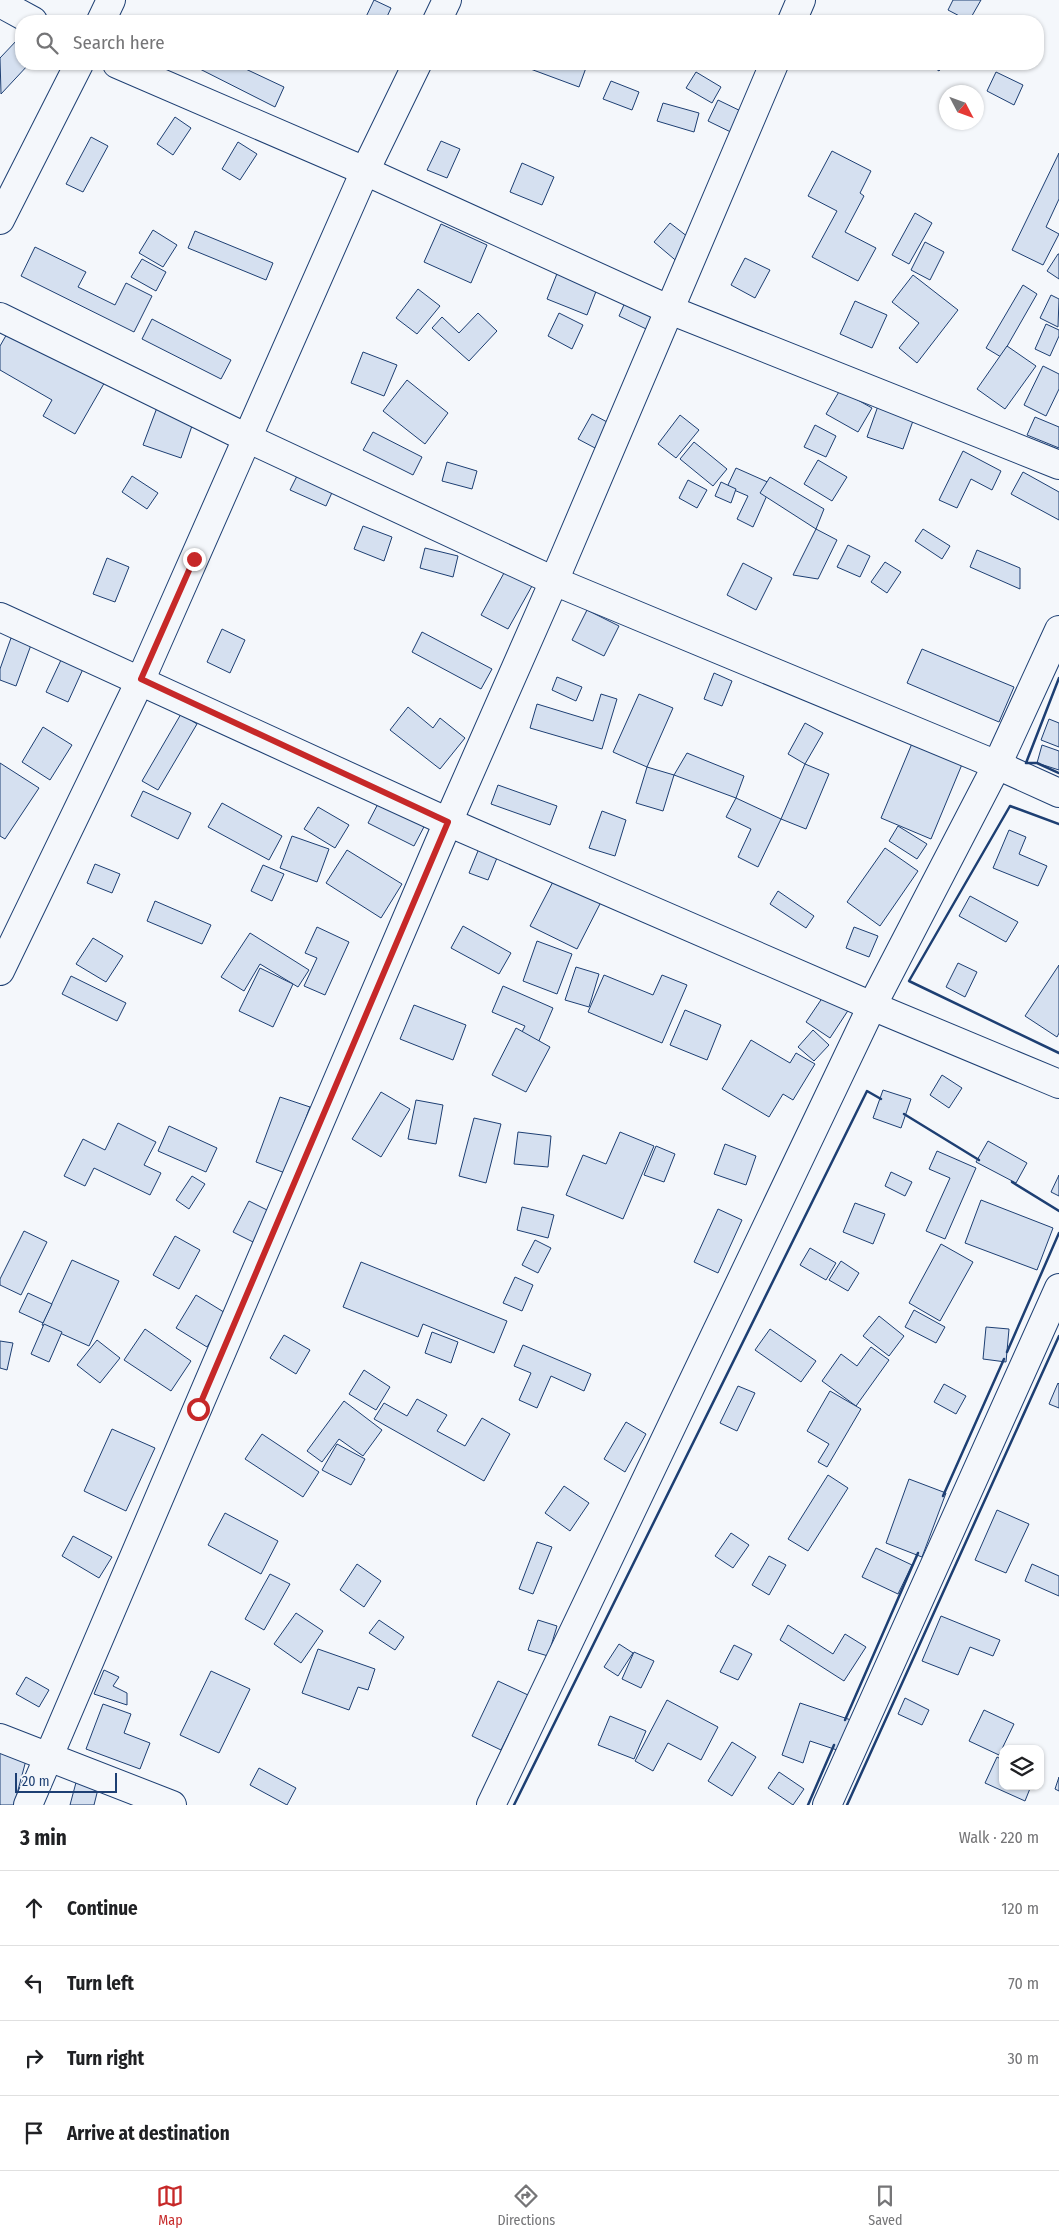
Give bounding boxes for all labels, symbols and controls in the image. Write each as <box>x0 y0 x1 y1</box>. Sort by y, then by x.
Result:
search box <box>15 15 1044 70</box>
icon: search <box>33 29 61 57</box>
text: Search here <box>73 31 165 54</box>
north arrow <box>939 85 984 130</box>
route end <box>183 548 206 571</box>
route start <box>187 1398 210 1421</box>
map controls <box>999 1745 1044 1790</box>
button: layers <box>999 1745 1044 1790</box>
scale bar <box>15 1770 118 1793</box>
text: 20 m <box>22 1773 50 1790</box>
text: 3 min <box>20 1825 67 1851</box>
text: Walk · 220 m <box>959 1828 1039 1847</box>
icon: ahead <box>20 1894 48 1922</box>
text: Continue <box>67 1897 138 1920</box>
text: 120 m <box>1001 1899 1039 1918</box>
icon: left <box>20 1969 48 1997</box>
text: Turn left <box>67 1972 134 1995</box>
text: 70 m <box>1008 1974 1039 1993</box>
icon: right <box>20 2044 48 2072</box>
text: Turn right <box>67 2047 144 2070</box>
text: 30 m <box>1007 2049 1039 2068</box>
icon: arrive <box>20 2119 48 2147</box>
text: Arrive at destination <box>67 2122 230 2145</box>
tab: Map <box>156 2182 184 2229</box>
tab: Directions <box>497 2182 555 2229</box>
tab: Saved <box>868 2182 903 2229</box>

